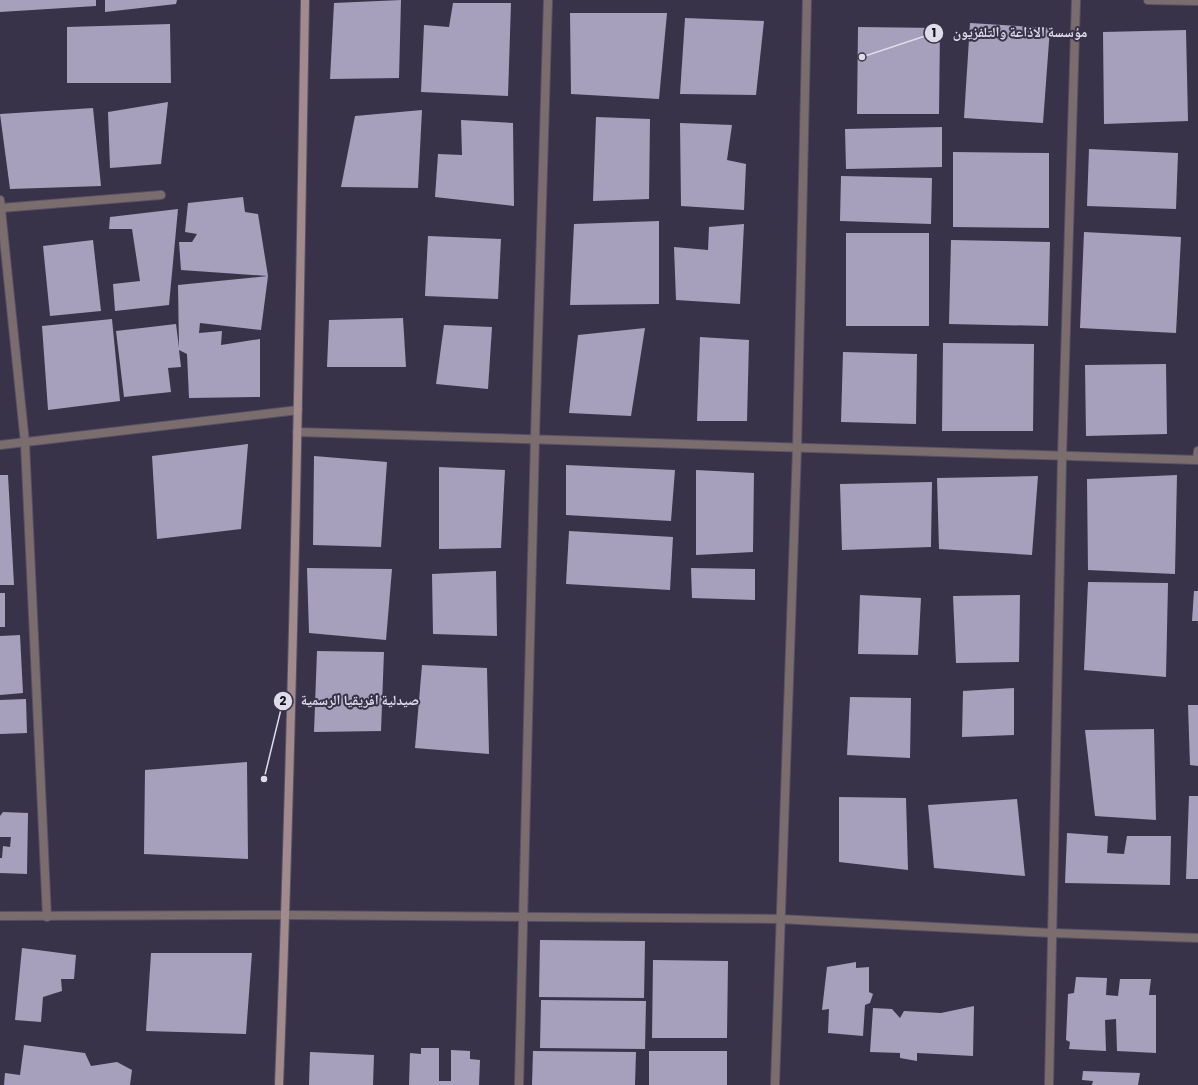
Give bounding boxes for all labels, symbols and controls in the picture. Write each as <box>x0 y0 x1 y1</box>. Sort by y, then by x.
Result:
callout: مؤسسة الاذاعة والتلفزيون <box>924 20 1095 46</box>
text: مؤسسة الاذاعة والتلفزيون <box>953 22 1087 42</box>
text: 1 <box>932 24 936 41</box>
callout: صيدلية افريقيا الرسمية <box>273 688 427 714</box>
text: صيدلية افريقيا الرسمية <box>301 690 419 710</box>
text: 2 <box>280 692 287 709</box>

